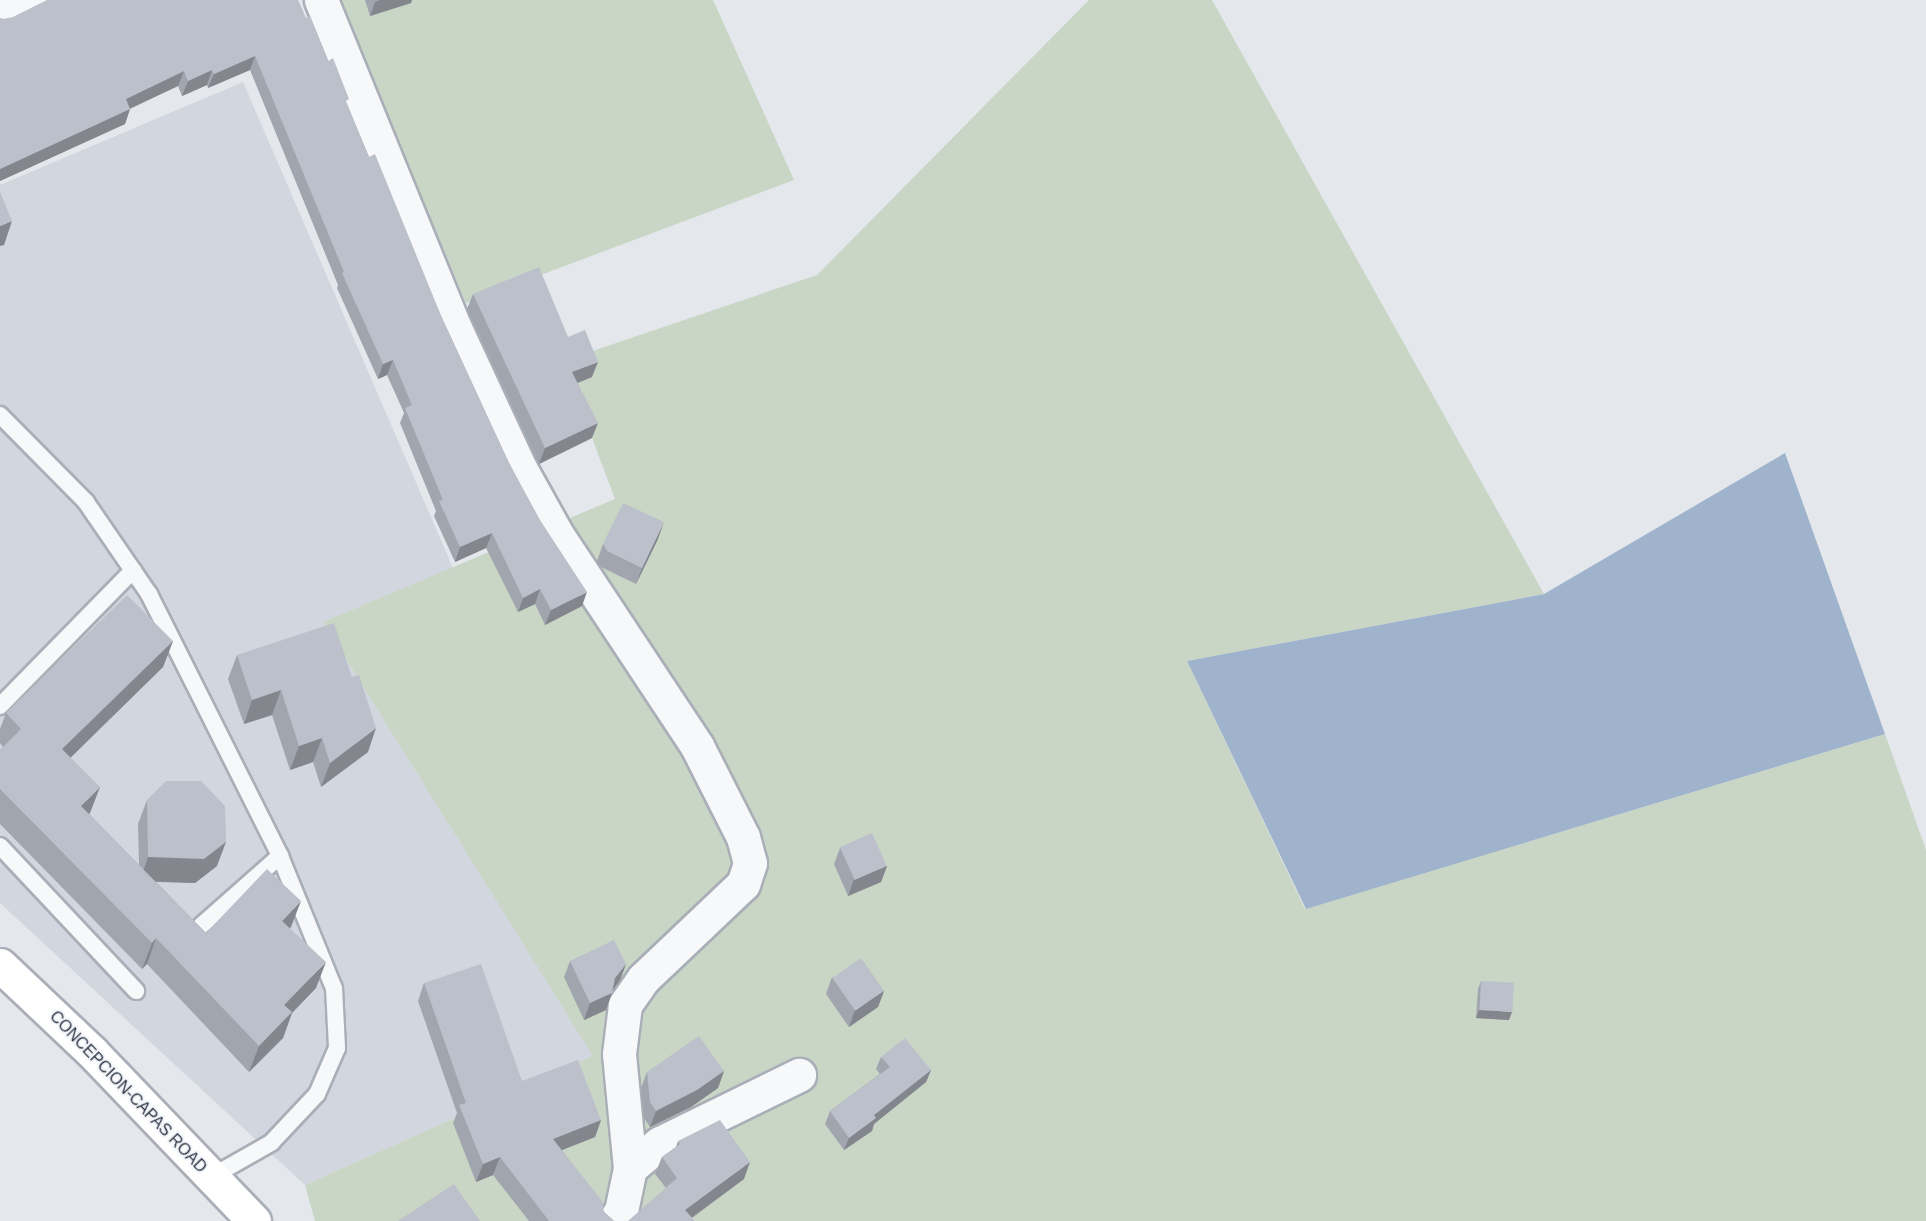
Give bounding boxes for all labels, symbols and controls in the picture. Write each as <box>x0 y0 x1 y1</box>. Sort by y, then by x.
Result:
street label: CONCEPCION-CAPAS ROAD <box>46 1007 210 1177</box>

